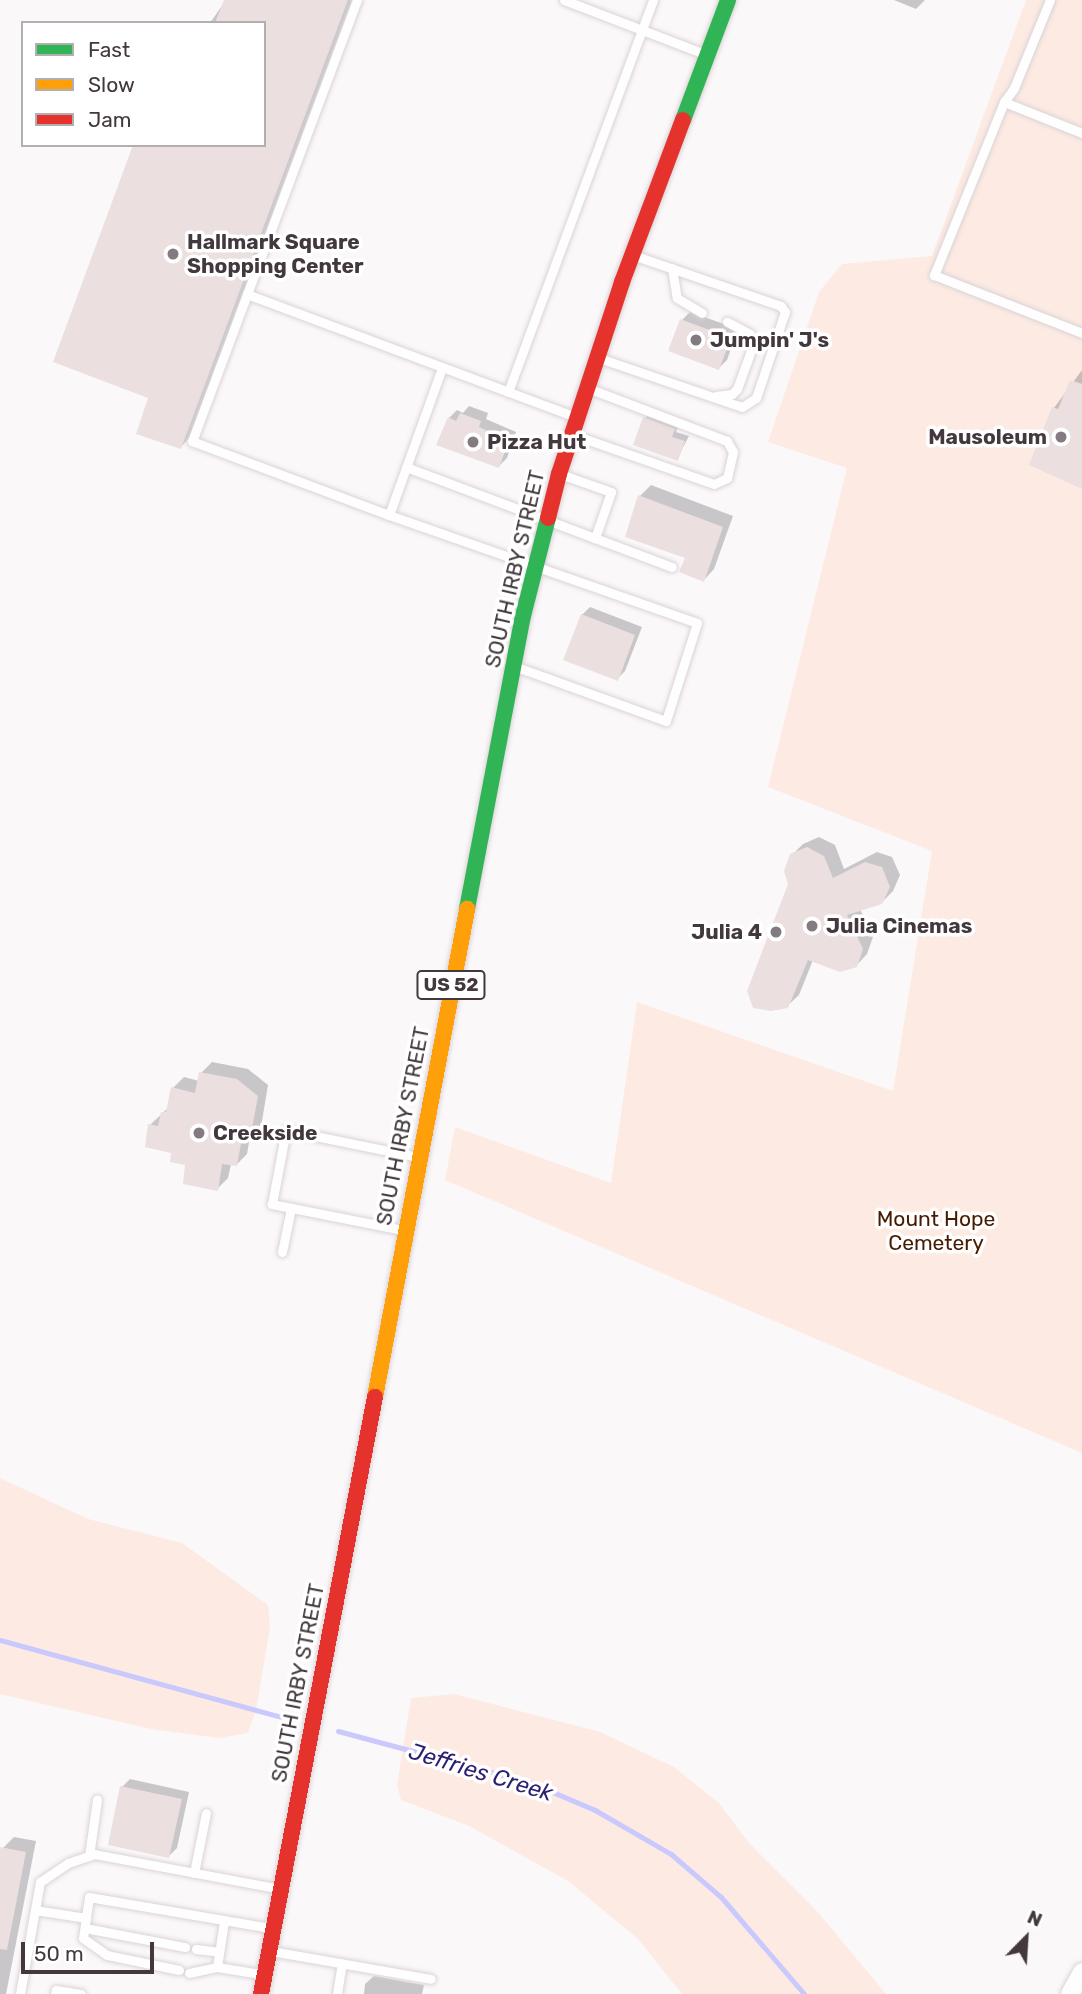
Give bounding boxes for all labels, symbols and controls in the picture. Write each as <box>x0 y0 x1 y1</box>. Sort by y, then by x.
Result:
legend <box>21 21 266 147</box>
text: Fast <box>88 37 130 62</box>
text: Slow <box>88 72 135 97</box>
text: Jam <box>88 107 132 132</box>
place label: Hallmark Square Shopping Center <box>187 229 364 279</box>
marker: Hallmark Square Shopping Center <box>165 246 181 262</box>
place label: Jumpin' J's <box>710 327 829 353</box>
marker: Jumpin' J's <box>688 332 704 348</box>
place label: Mausoleum <box>928 424 1047 450</box>
place label: Pizza Hut <box>487 429 586 455</box>
marker: Mausoleum <box>1053 429 1069 445</box>
marker: Pizza Hut <box>465 434 481 450</box>
street label: SOUTH IRBY STREET <box>480 467 550 671</box>
place label: Julia Cinemas <box>826 913 972 939</box>
marker: Julia Cinemas <box>804 918 820 934</box>
place label: Julia 4 <box>691 919 762 945</box>
marker: Julia 4 <box>768 924 784 940</box>
road number: US 52 <box>416 970 486 1001</box>
street label: SOUTH IRBY STREET <box>371 1024 435 1228</box>
place label: Creekside <box>213 1120 318 1146</box>
marker: Creekside <box>191 1125 207 1141</box>
park label: Mount Hope Cemetery <box>877 1206 995 1256</box>
street label: SOUTH IRBY STREET <box>266 1581 330 1785</box>
water label: Jeffries Creek <box>406 1737 556 1807</box>
north arrow <box>991 1903 1061 1973</box>
text: N <box>1024 1905 1046 1932</box>
scale bar <box>24 1927 158 1971</box>
text: 50 m <box>34 1941 84 1966</box>

